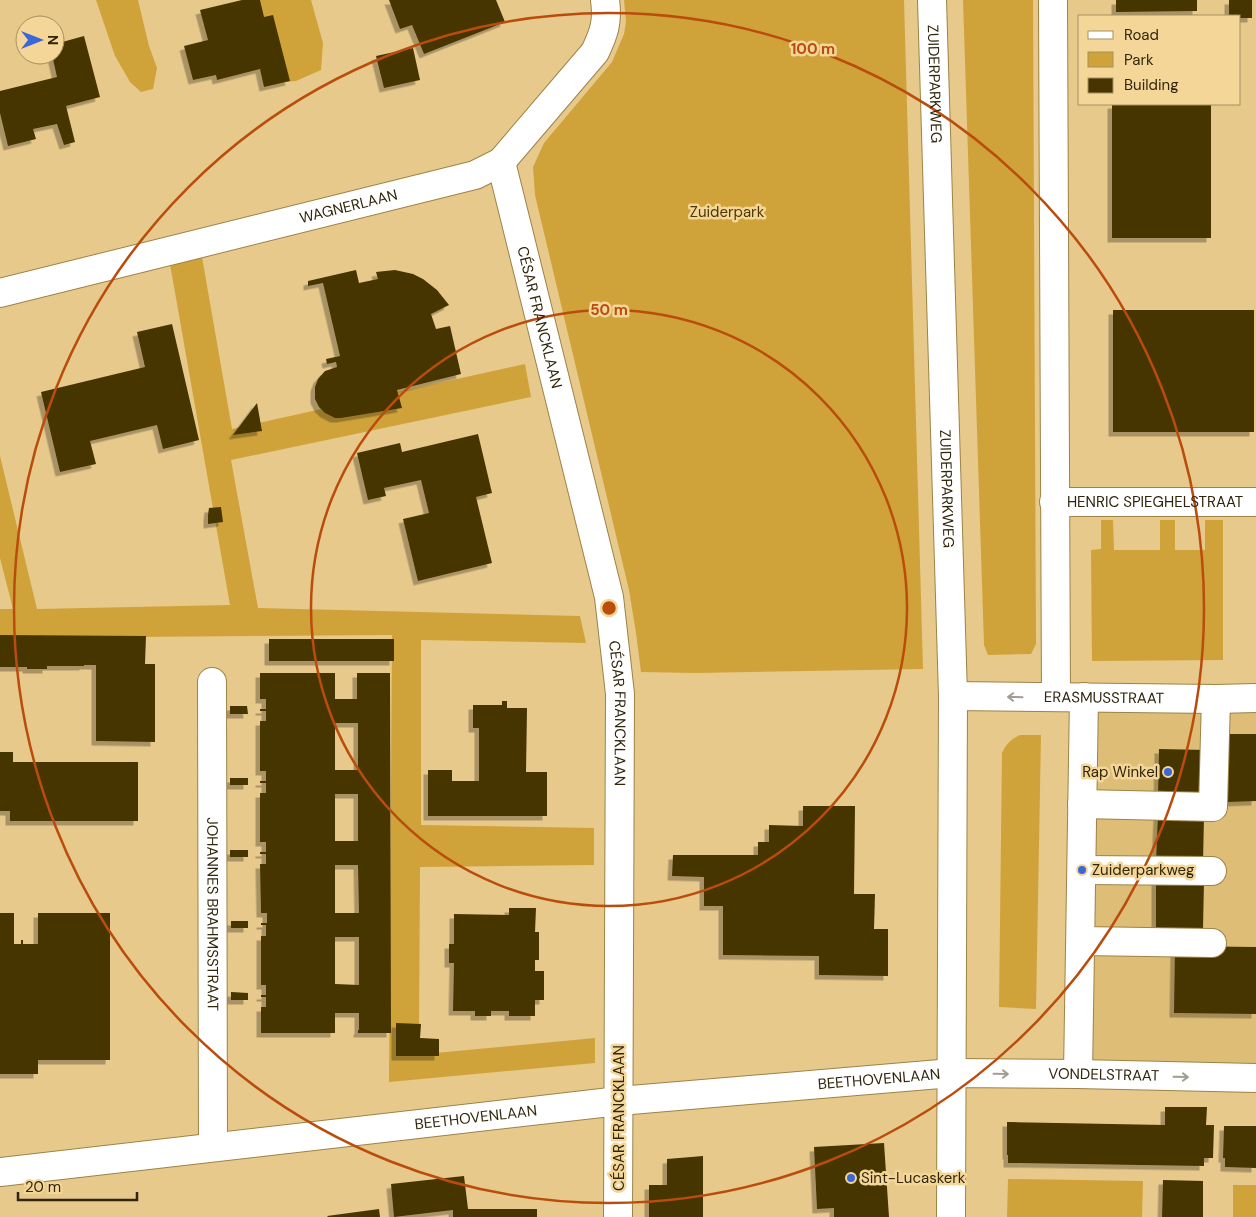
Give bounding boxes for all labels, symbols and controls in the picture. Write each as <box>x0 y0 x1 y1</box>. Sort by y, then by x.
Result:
north arrow <box>15 15 65 65</box>
legend <box>1078 15 1241 105</box>
street label: ZUIDERPARKWEG <box>923 24 946 144</box>
text: Road <box>1124 25 1159 45</box>
text: N <box>44 35 62 45</box>
text: 100 m <box>791 39 835 59</box>
text: Park <box>1124 50 1154 70</box>
text: Building <box>1124 75 1179 95</box>
street label: WAGNERLAAN <box>297 185 399 228</box>
park label: Zuiderpark <box>690 202 765 222</box>
street label: CÉSAR FRANCKLAAN <box>512 244 567 390</box>
text: 50 m <box>590 300 628 320</box>
street label: ZUIDERPARKWEG <box>935 429 959 548</box>
street label: HENRIC SPIEGHELSTRAAT <box>1067 492 1243 512</box>
centre of rings <box>600 599 618 617</box>
street label: CÉSAR FRANCKLAAN <box>604 639 630 786</box>
street label: ERASMUSSTRAAT <box>1044 687 1164 708</box>
one-way arrow <box>1007 692 1023 701</box>
place label: Rap Winkel <box>1082 762 1158 782</box>
marker: Rap Winkel <box>1162 766 1174 778</box>
street label: JOHANNES BRAHMSSTRAAT <box>202 817 223 1011</box>
place label: Zuiderparkweg <box>1092 860 1194 880</box>
marker: Zuiderparkweg <box>1076 864 1088 876</box>
street label: CÉSAR FRANCKLAAN <box>609 1045 629 1191</box>
street label: BEETHOVENLAAN <box>817 1064 941 1094</box>
street label: VONDELSTRAAT <box>1048 1064 1159 1086</box>
one-way arrow <box>992 1069 1008 1079</box>
one-way arrow <box>1172 1072 1188 1082</box>
street label: BEETHOVENLAAN <box>414 1100 538 1134</box>
place label: Sint-Lucaskerk <box>861 1168 966 1188</box>
scale bar <box>18 1170 136 1202</box>
marker: Sint-Lucaskerk <box>845 1172 857 1184</box>
text: 20 m <box>25 1177 61 1197</box>

